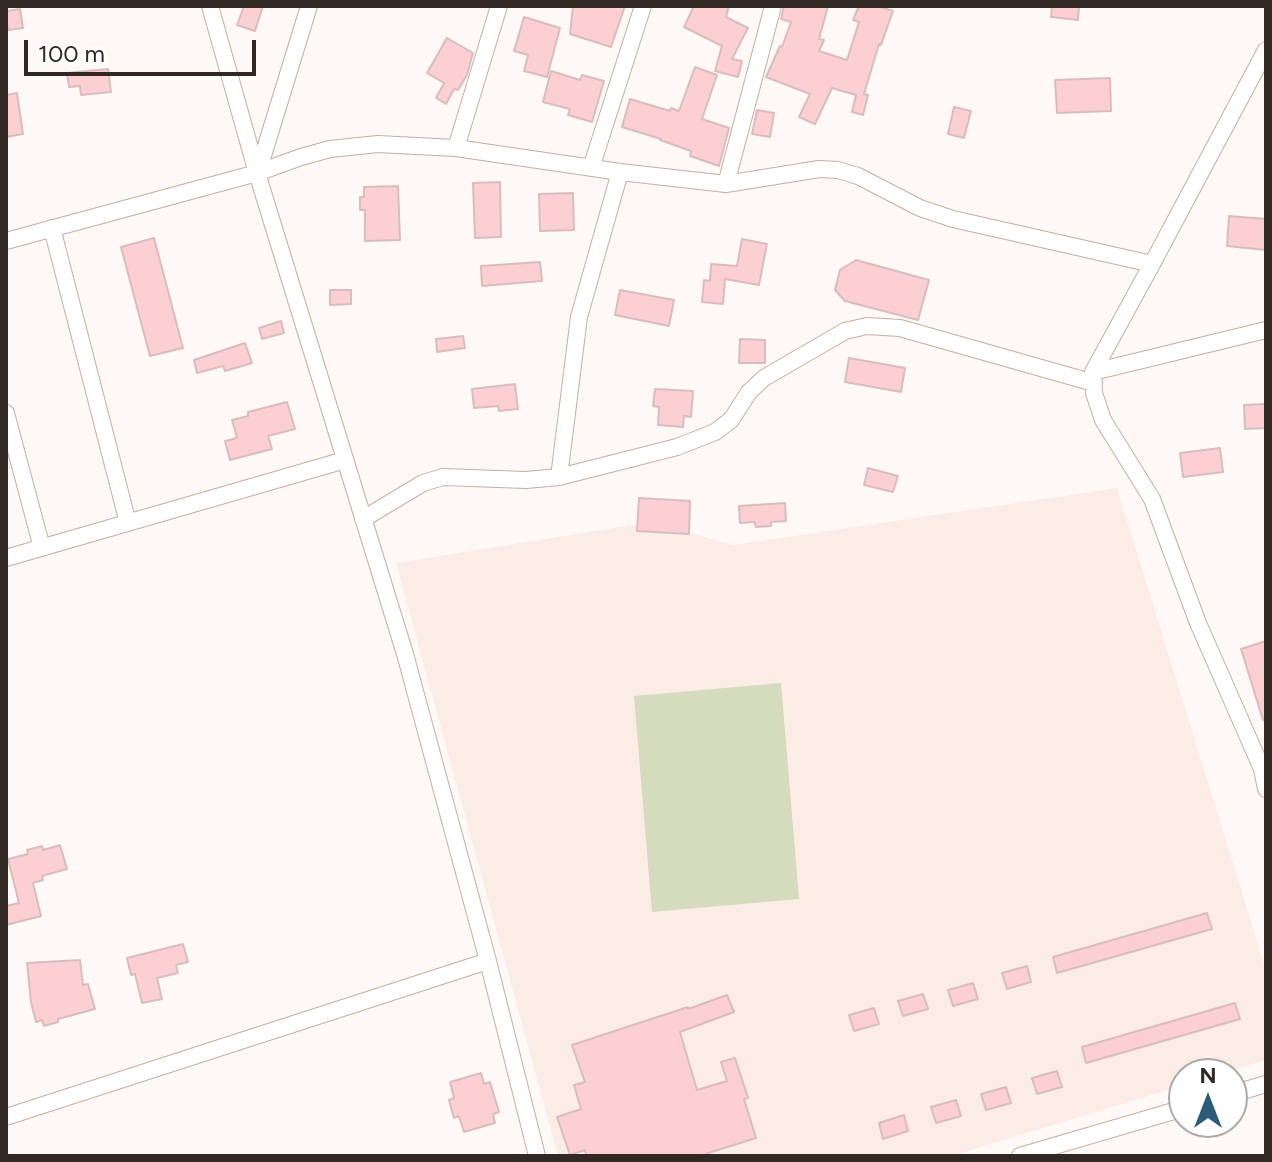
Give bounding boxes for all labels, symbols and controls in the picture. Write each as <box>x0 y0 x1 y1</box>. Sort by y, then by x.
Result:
scale bar <box>28 24 260 74</box>
text: 100 m <box>38 39 105 68</box>
north arrow <box>1168 1058 1248 1138</box>
text: N <box>1199 1062 1217 1089</box>

